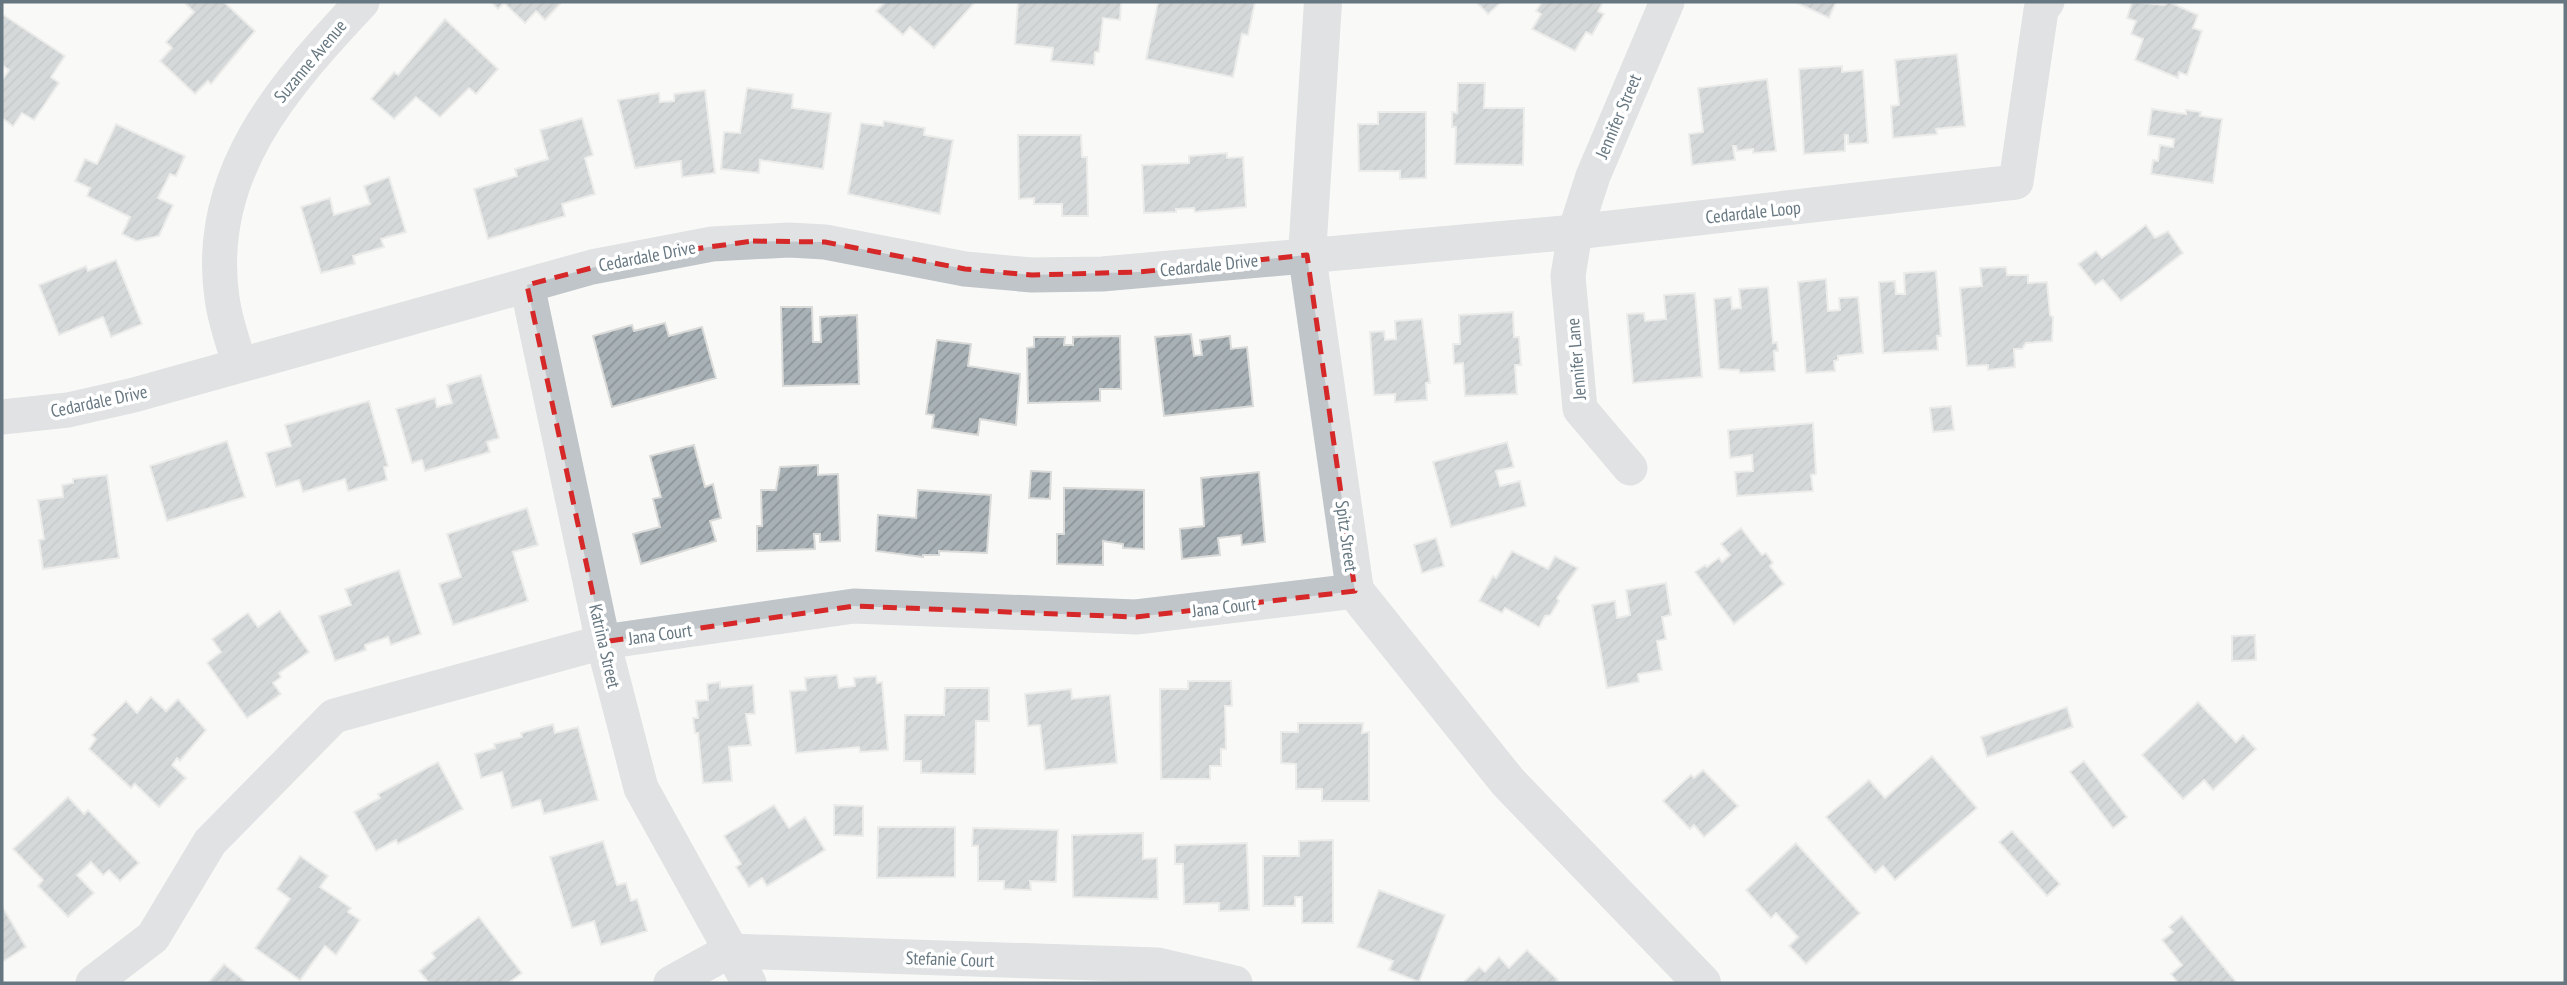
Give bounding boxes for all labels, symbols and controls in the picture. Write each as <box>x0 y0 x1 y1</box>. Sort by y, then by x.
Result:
street label: Suzanne Avenue <box>269 15 351 107</box>
street label: Jennifer Street <box>1590 70 1646 163</box>
street label: Cedardale Loop <box>1704 196 1802 228</box>
street label: Cedardale Drive <box>597 235 697 277</box>
street label: Cedardale Drive <box>1159 248 1259 282</box>
street label: Jennifer Lane <box>1561 317 1591 402</box>
street label: Cedardale Drive <box>49 380 149 422</box>
street label: Spitz Street <box>1331 499 1363 573</box>
street label: Jana Court <box>1190 592 1257 622</box>
street label: Katrina Street <box>584 602 626 690</box>
street label: Jana Court <box>626 618 693 650</box>
street label: Stefanie Court <box>905 946 995 972</box>

